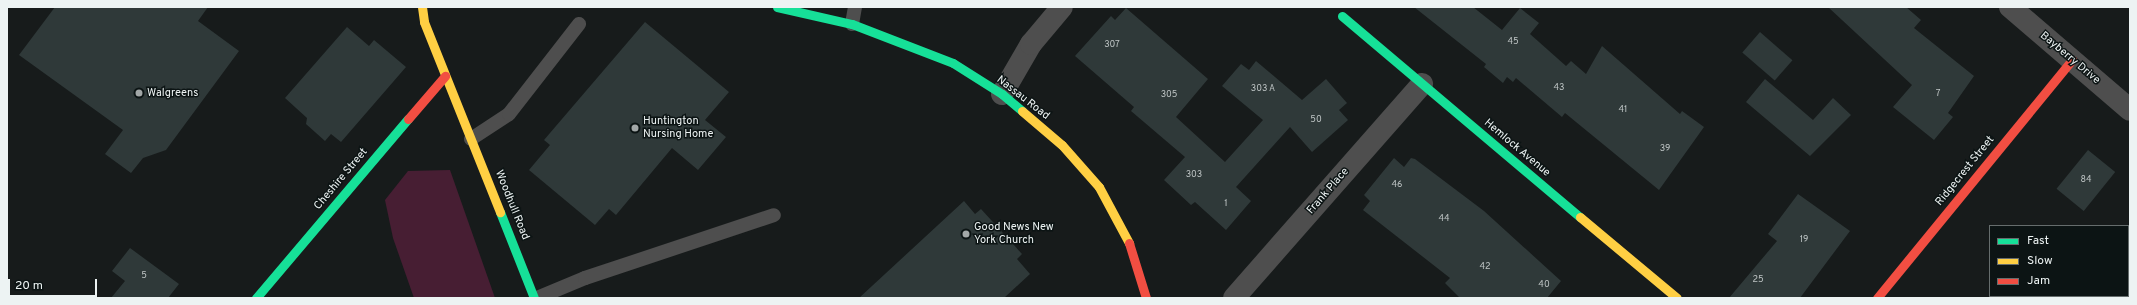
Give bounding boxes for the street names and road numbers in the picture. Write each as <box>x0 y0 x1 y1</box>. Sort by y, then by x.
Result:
street label: Bayberry Drive <box>2037 29 2103 87</box>
street label: Nassau Road <box>994 73 1052 123</box>
street label: Hemlock Avenue <box>1481 116 1553 180</box>
street label: Ridgecrest Street <box>1933 133 1997 209</box>
street label: Cheshire Street <box>311 146 371 212</box>
street label: Frank Place <box>1304 165 1352 217</box>
street label: Woodhull Road <box>492 168 532 242</box>

